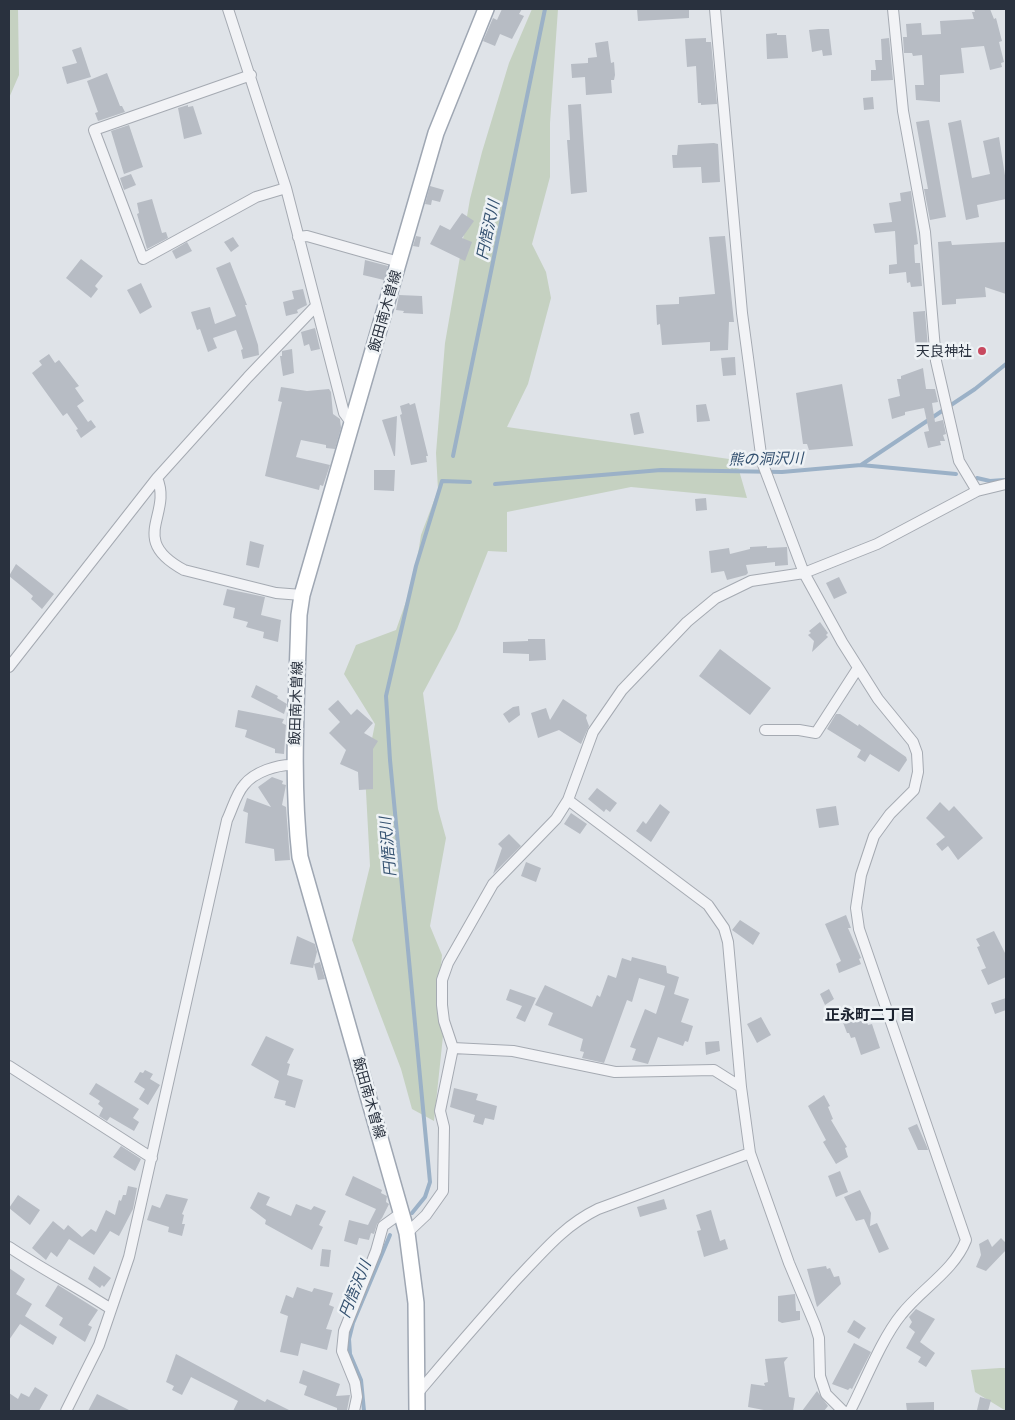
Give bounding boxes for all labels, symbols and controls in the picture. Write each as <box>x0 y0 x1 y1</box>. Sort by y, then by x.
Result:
water label: 円悟沢川 <box>473 199 503 261</box>
street label: 飯田南木曽線 <box>365 268 405 354</box>
place label: 天良神社 <box>916 343 972 359</box>
marker: 天良神社 <box>976 345 988 357</box>
water label: 熊の洞沢川 <box>728 449 804 469</box>
street label: 飯田南木曽線 <box>286 661 306 745</box>
water label: 円悟沢川 <box>376 816 400 878</box>
district label: 正永町二丁目 <box>825 1006 915 1024</box>
street label: 飯田南木曽線 <box>349 1055 389 1141</box>
water label: 円悟沢川 <box>335 1258 375 1320</box>

